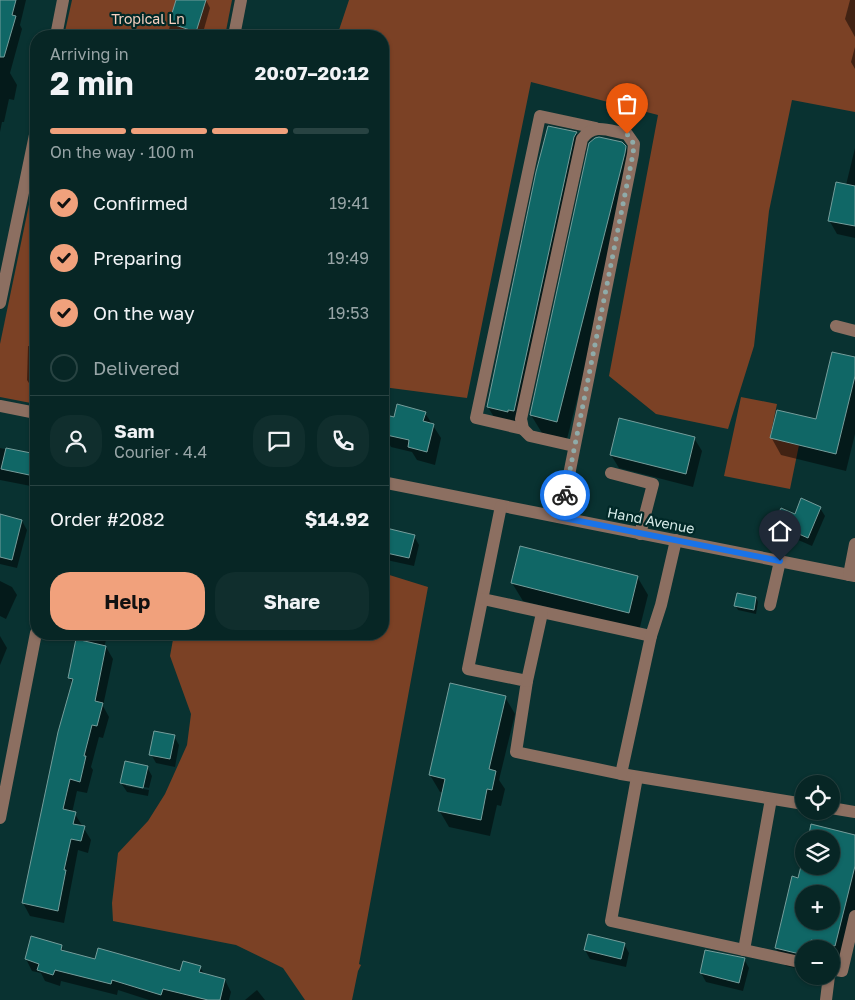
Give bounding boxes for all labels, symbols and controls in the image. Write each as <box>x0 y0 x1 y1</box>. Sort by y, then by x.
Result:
park label: Tropical Ln <box>111 10 185 27</box>
text: Arriving in <box>50 44 129 64</box>
text: 20:07–20:12 <box>255 61 369 84</box>
text: 2 min <box>50 64 134 102</box>
pin <box>606 83 648 134</box>
icon: bag <box>613 90 641 118</box>
text: On the way · 100 m <box>50 142 194 162</box>
icon: check <box>50 189 78 217</box>
text: Confirmed <box>93 191 188 214</box>
text: 19:41 <box>329 193 369 213</box>
icon: check <box>50 244 78 272</box>
text: Preparing <box>93 246 182 269</box>
text: 19:49 <box>327 248 369 268</box>
icon: check <box>50 299 78 327</box>
text: On the way <box>93 301 195 324</box>
text: 19:53 <box>328 303 369 323</box>
text: Delivered <box>93 356 180 379</box>
button: person <box>50 415 102 467</box>
button: chat <box>253 415 305 467</box>
button: phone <box>317 415 369 467</box>
text: Sam <box>114 419 154 442</box>
text: Courier · 4.4 <box>114 442 207 462</box>
courier <box>540 470 590 520</box>
icon: bike <box>551 481 579 509</box>
street label: Hand Avenue <box>606 503 696 537</box>
text: Order #2082 <box>50 507 164 530</box>
text: $14.92 <box>305 507 369 530</box>
pin <box>759 510 801 561</box>
icon: home <box>766 517 794 545</box>
button: Help <box>50 572 205 630</box>
button: Share <box>215 572 369 630</box>
map controls <box>795 775 840 985</box>
button: locate <box>795 775 840 820</box>
button: layers <box>795 830 840 875</box>
button: + <box>795 885 840 930</box>
button: − <box>795 940 840 985</box>

